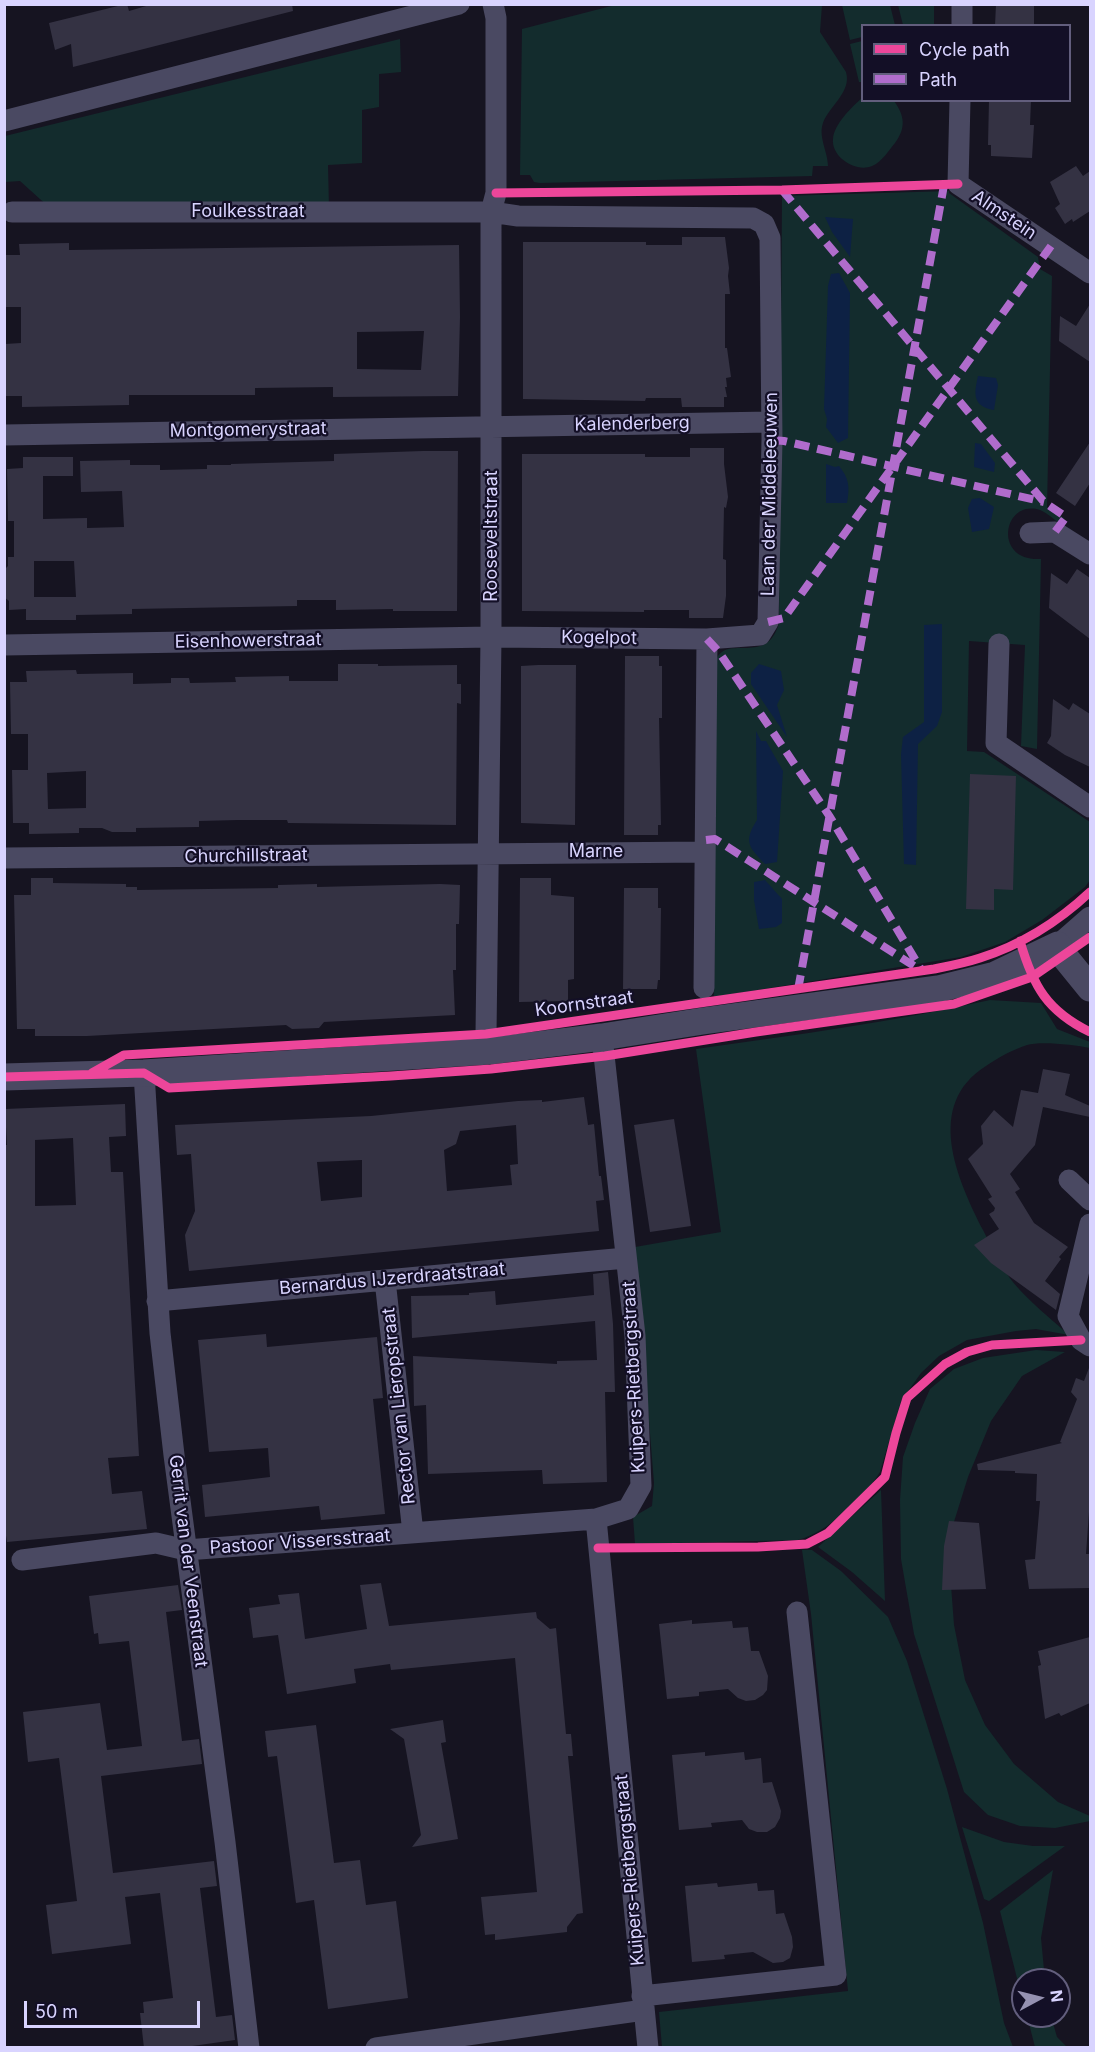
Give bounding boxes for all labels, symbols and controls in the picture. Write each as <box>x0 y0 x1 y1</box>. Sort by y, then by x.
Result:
legend <box>861 24 1071 102</box>
text: Cycle path <box>919 39 1010 60</box>
text: Path <box>919 69 957 90</box>
street label: Almstein <box>968 186 1040 244</box>
street label: Foulkesstraat <box>191 201 305 223</box>
street label: Laan der Middeleeuwen <box>757 392 783 596</box>
street label: Kalenderberg <box>574 412 690 436</box>
street label: Montgomerystraat <box>169 418 327 442</box>
street label: Rooseveltstraat <box>481 470 503 602</box>
street label: Kogelpot <box>561 627 637 649</box>
street label: Eisenhowerstraat <box>174 629 322 653</box>
street label: Marne <box>569 841 623 863</box>
street label: Churchillstraat <box>184 844 308 868</box>
street label: Koornstraat <box>534 986 634 1022</box>
street label: Bernardus IJzerdraatstraat <box>278 1258 506 1300</box>
street label: Kuipers-Rietbergstraat <box>618 1280 650 1474</box>
street label: Rector van Lieropstraat <box>378 1306 420 1506</box>
street label: Gerrit van der Veenstraat <box>164 1454 212 1668</box>
street label: Pastoor Vissersstraat <box>209 1525 391 1559</box>
street label: Kuipers-Rietbergstraat <box>611 1773 649 1967</box>
north arrow <box>1011 1968 1071 2028</box>
scale bar <box>27 1989 202 2027</box>
text: N <box>1046 1989 1068 2003</box>
text: 50 m <box>35 2001 78 2022</box>

